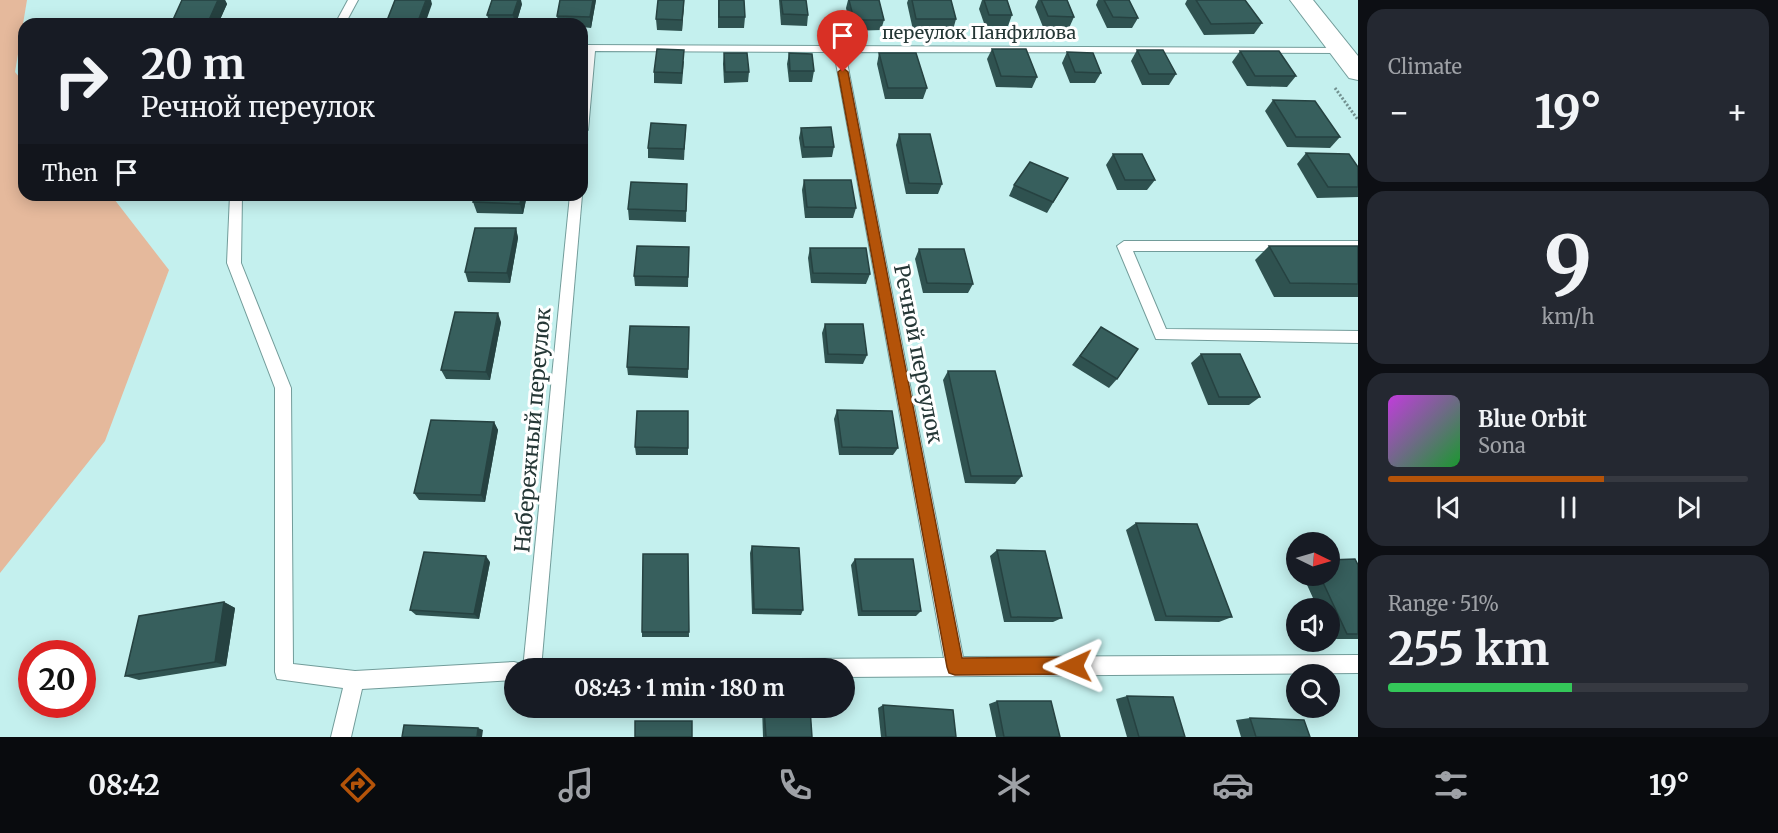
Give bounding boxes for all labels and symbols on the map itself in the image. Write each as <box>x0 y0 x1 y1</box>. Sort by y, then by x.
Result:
pin <box>817 10 868 72</box>
street label: переулок Панфилова <box>882 21 1076 44</box>
street label: Речной переулок <box>888 262 949 446</box>
street label: Набережный переулок <box>508 306 557 554</box>
north arrow <box>1286 532 1340 586</box>
position arrow <box>1042 634 1106 698</box>
speed limit sign: 20 <box>18 640 96 718</box>

